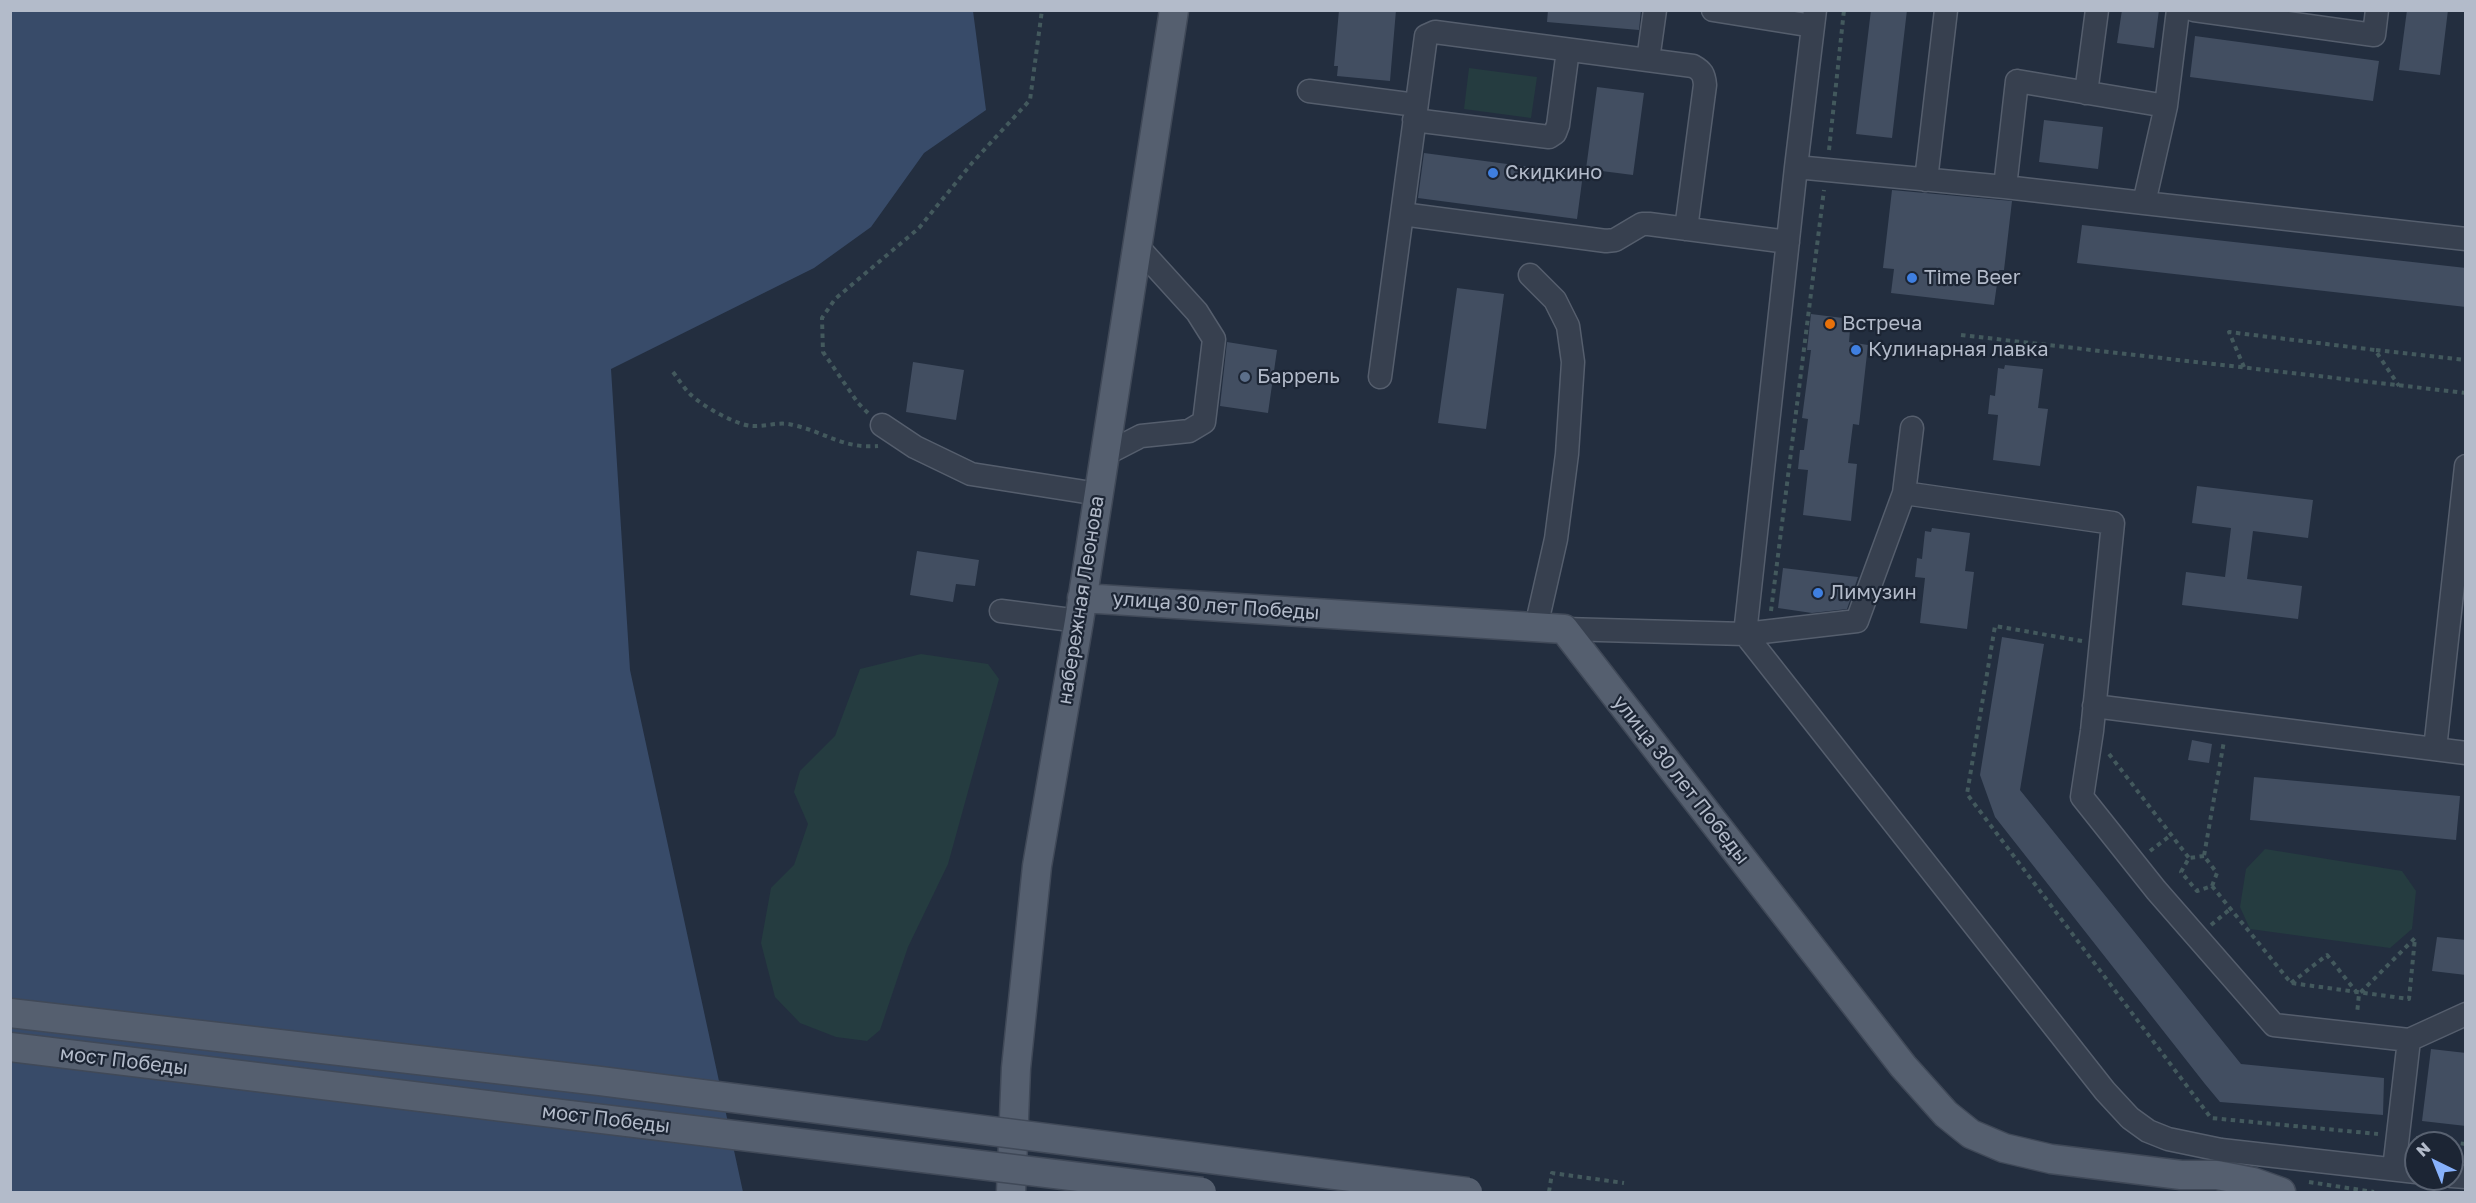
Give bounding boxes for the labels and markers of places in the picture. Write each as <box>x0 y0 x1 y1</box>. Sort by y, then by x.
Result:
place label: Скидкино <box>1505 161 1602 185</box>
marker: Скидкино <box>1486 166 1500 180</box>
place label: Time Beer <box>1924 266 2020 290</box>
marker: Time Beer <box>1905 271 1919 285</box>
place label: Встреча <box>1842 312 1922 336</box>
marker: Встреча <box>1823 317 1837 331</box>
place label: Кулинарная лавка <box>1868 338 2048 362</box>
marker: Кулинарная лавка <box>1849 343 1863 357</box>
place label: Баррель <box>1257 365 1340 389</box>
marker: Баррель <box>1238 370 1252 384</box>
place label: Лимузин <box>1830 581 1917 605</box>
marker: Лимузин <box>1811 586 1825 600</box>

